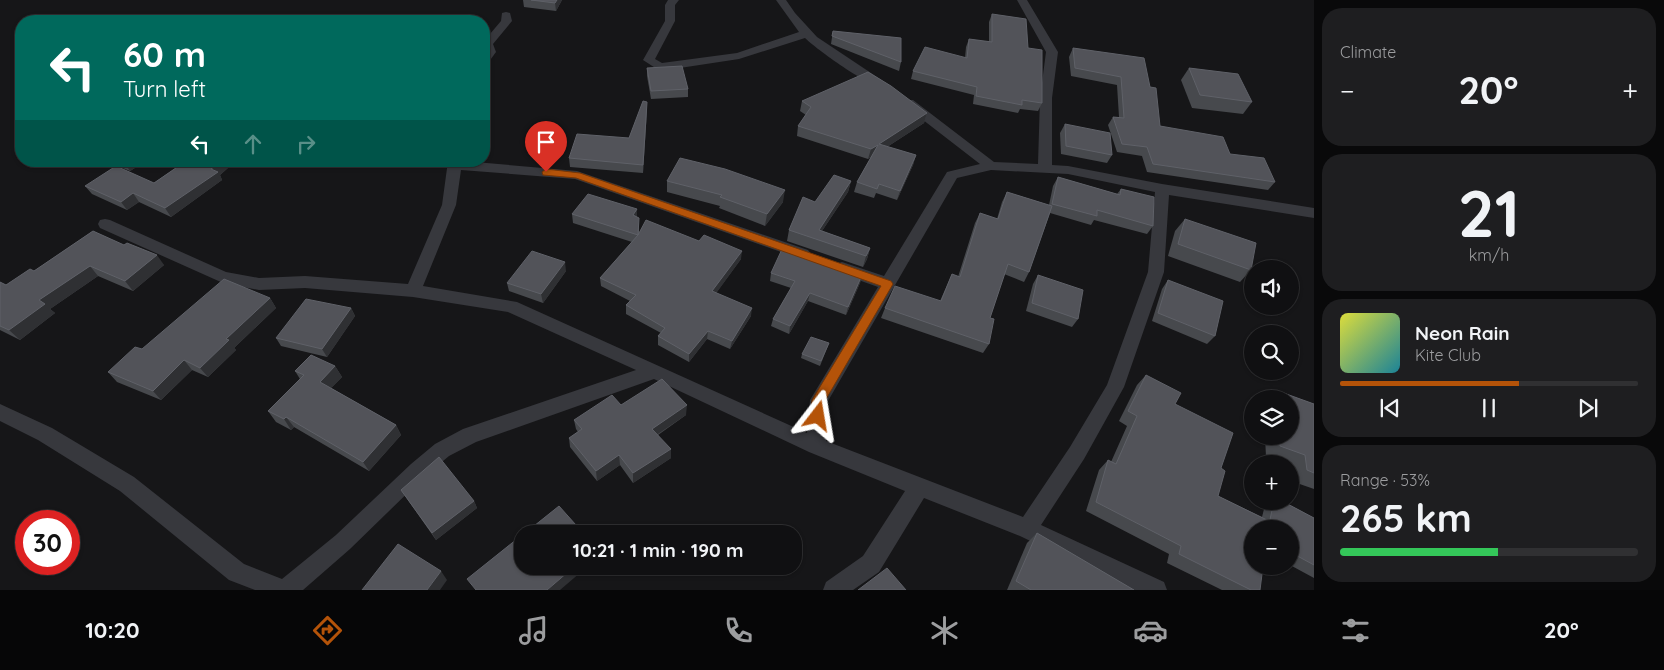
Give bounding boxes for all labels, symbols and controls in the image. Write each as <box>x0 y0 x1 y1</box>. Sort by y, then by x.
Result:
text: 60 m <box>123 32 206 76</box>
icon: left <box>40 35 105 100</box>
text: Climate <box>1340 42 1396 62</box>
text: 20° <box>1458 66 1518 114</box>
text: − <box>1340 73 1355 108</box>
text: + <box>1622 73 1638 108</box>
text: Turn left <box>123 75 206 103</box>
pin <box>525 121 567 172</box>
icon: arrive <box>532 128 560 156</box>
icon: left <box>186 130 214 158</box>
icon: ahead <box>239 130 267 158</box>
icon: right <box>292 130 320 158</box>
text: 21 <box>1458 172 1520 253</box>
text: km/h <box>1469 245 1509 265</box>
map controls <box>1244 260 1299 575</box>
button: sound <box>1244 260 1299 315</box>
text: Neon Rain <box>1415 321 1510 345</box>
button: search <box>1244 325 1299 380</box>
text: Kite Club <box>1415 345 1481 365</box>
position arrow <box>791 389 843 441</box>
button: layers <box>1244 390 1299 445</box>
icon: previous <box>1376 394 1404 422</box>
icon: pause <box>1475 394 1503 422</box>
icon: next <box>1574 394 1602 422</box>
button: + <box>1244 455 1299 510</box>
text: Range · 53% <box>1340 470 1430 490</box>
text: 265 km <box>1340 494 1472 542</box>
speed limit sign: 30 <box>15 510 80 575</box>
button: − <box>1244 520 1299 575</box>
text: 10:21 · 1 min · 190 m <box>573 538 743 562</box>
icon: directions <box>310 613 345 648</box>
icon: music <box>516 613 551 648</box>
icon: phone <box>721 613 756 648</box>
icon: climate <box>927 613 962 648</box>
icon: car <box>1133 613 1168 648</box>
icon: filters <box>1338 613 1373 648</box>
text: 10:20 <box>85 616 139 644</box>
text: 20° <box>1544 616 1579 644</box>

